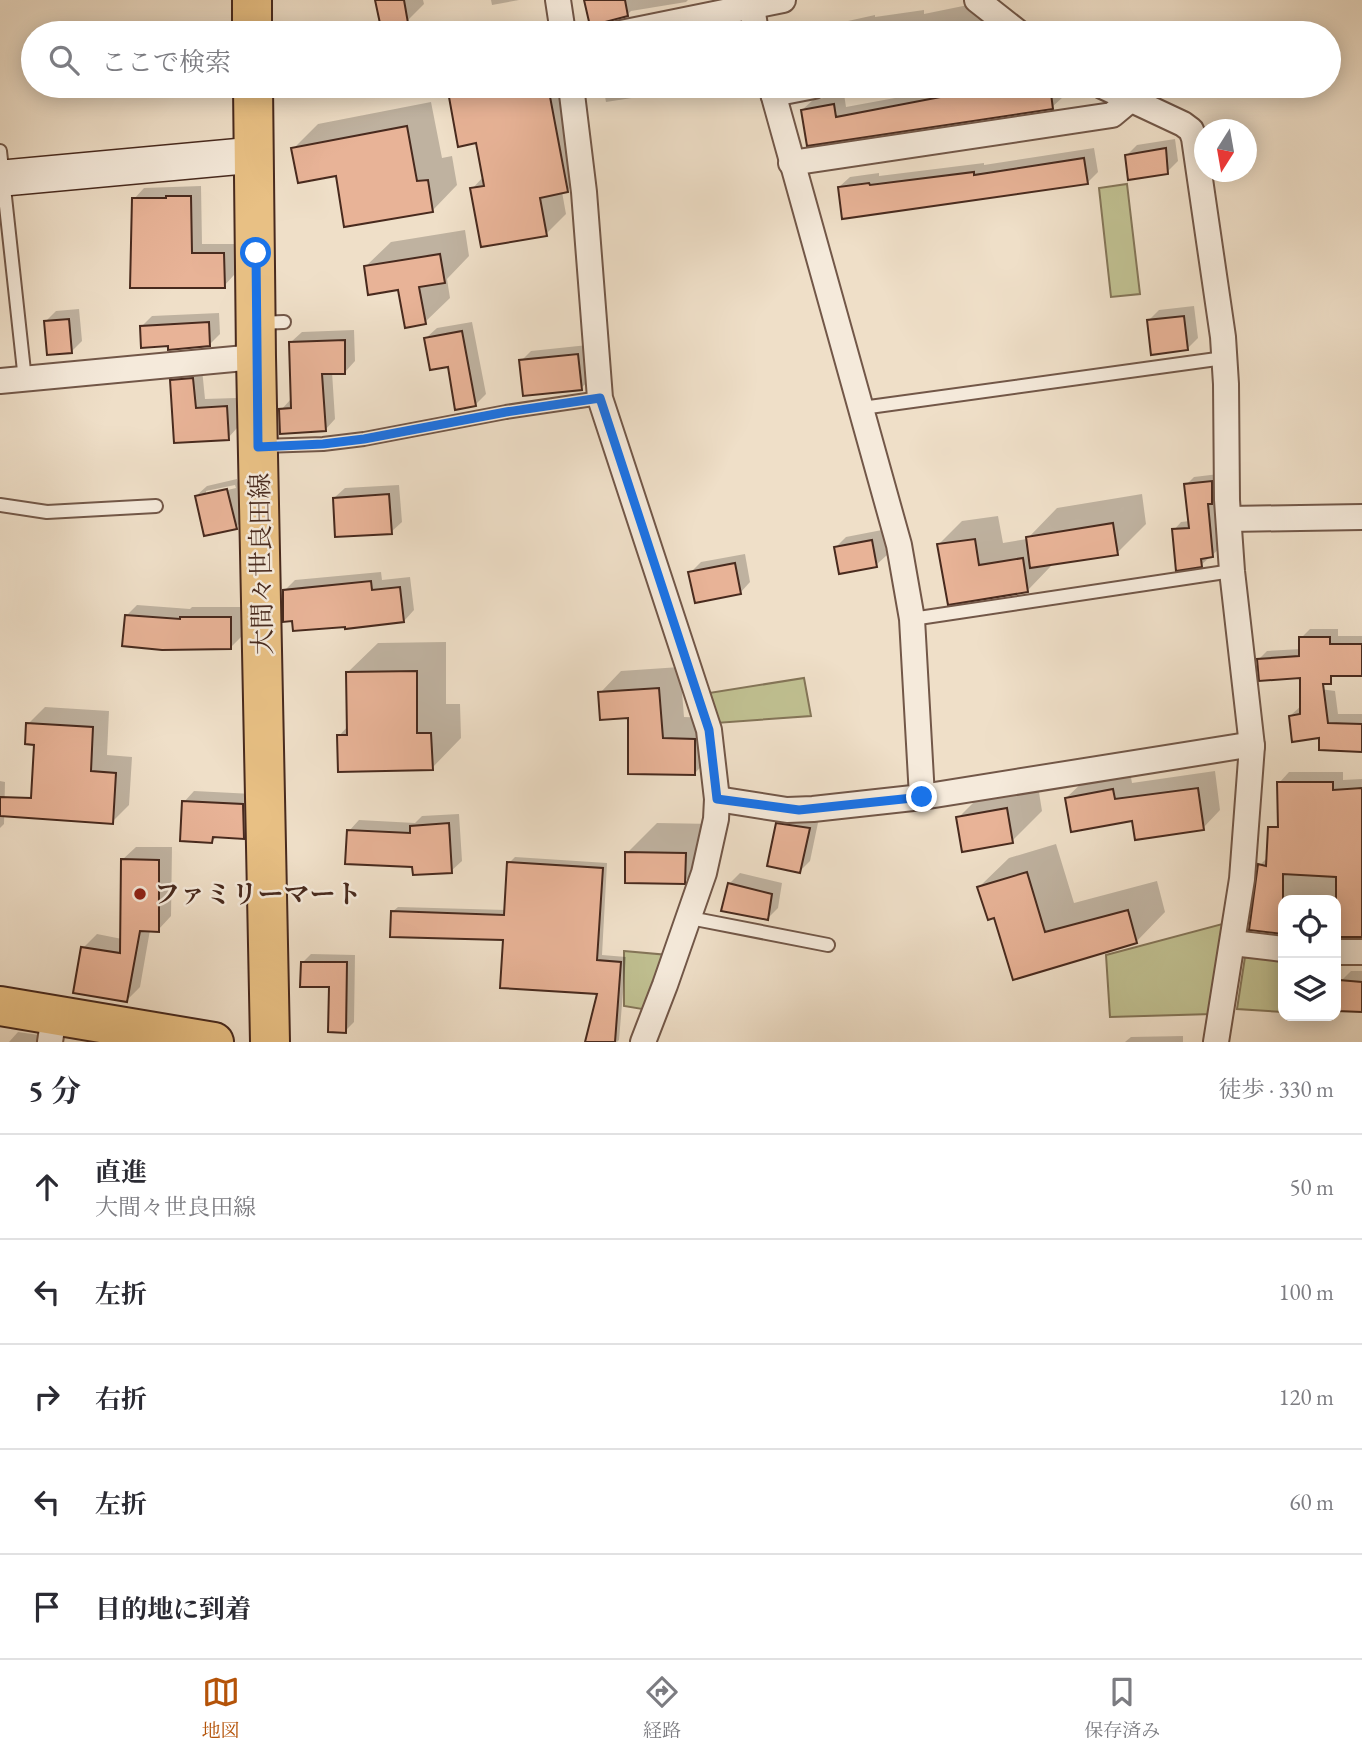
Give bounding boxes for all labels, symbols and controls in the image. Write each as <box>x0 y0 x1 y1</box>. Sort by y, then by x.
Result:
search box <box>21 21 1341 98</box>
icon: search <box>45 41 83 79</box>
text: ここで検索 <box>101 45 231 79</box>
north arrow <box>1194 119 1257 182</box>
route start <box>240 237 271 268</box>
street label: 大間々世良田線 <box>242 473 280 655</box>
route end <box>906 781 937 812</box>
place label: ファミリーマート <box>154 877 361 911</box>
marker: ファミリーマート <box>132 886 148 902</box>
map controls <box>1278 895 1341 1021</box>
button: locate <box>1278 895 1341 958</box>
button: layers <box>1278 958 1341 1021</box>
text: 5 分 <box>28 1071 81 1110</box>
text: 徒歩 · 330 m <box>1219 1074 1334 1104</box>
text: 直進 <box>95 1155 147 1189</box>
icon: ahead <box>28 1168 66 1206</box>
text: 50 m <box>1289 1172 1334 1202</box>
text: 大間々世良田線 <box>95 1192 256 1222</box>
icon: left <box>28 1273 66 1311</box>
text: 左折 <box>95 1277 147 1311</box>
text: 100 m <box>1278 1277 1334 1307</box>
icon: right <box>28 1378 66 1416</box>
text: 右折 <box>95 1382 147 1416</box>
text: 120 m <box>1278 1382 1334 1412</box>
icon: left <box>28 1483 66 1521</box>
text: 左折 <box>95 1487 147 1521</box>
text: 60 m <box>1289 1487 1334 1517</box>
icon: arrive <box>28 1588 66 1626</box>
text: 目的地に到着 <box>95 1592 251 1626</box>
tab: 地図 <box>202 1673 240 1743</box>
tab: 経路 <box>643 1673 681 1743</box>
tab: 保存済み <box>1084 1673 1160 1743</box>

